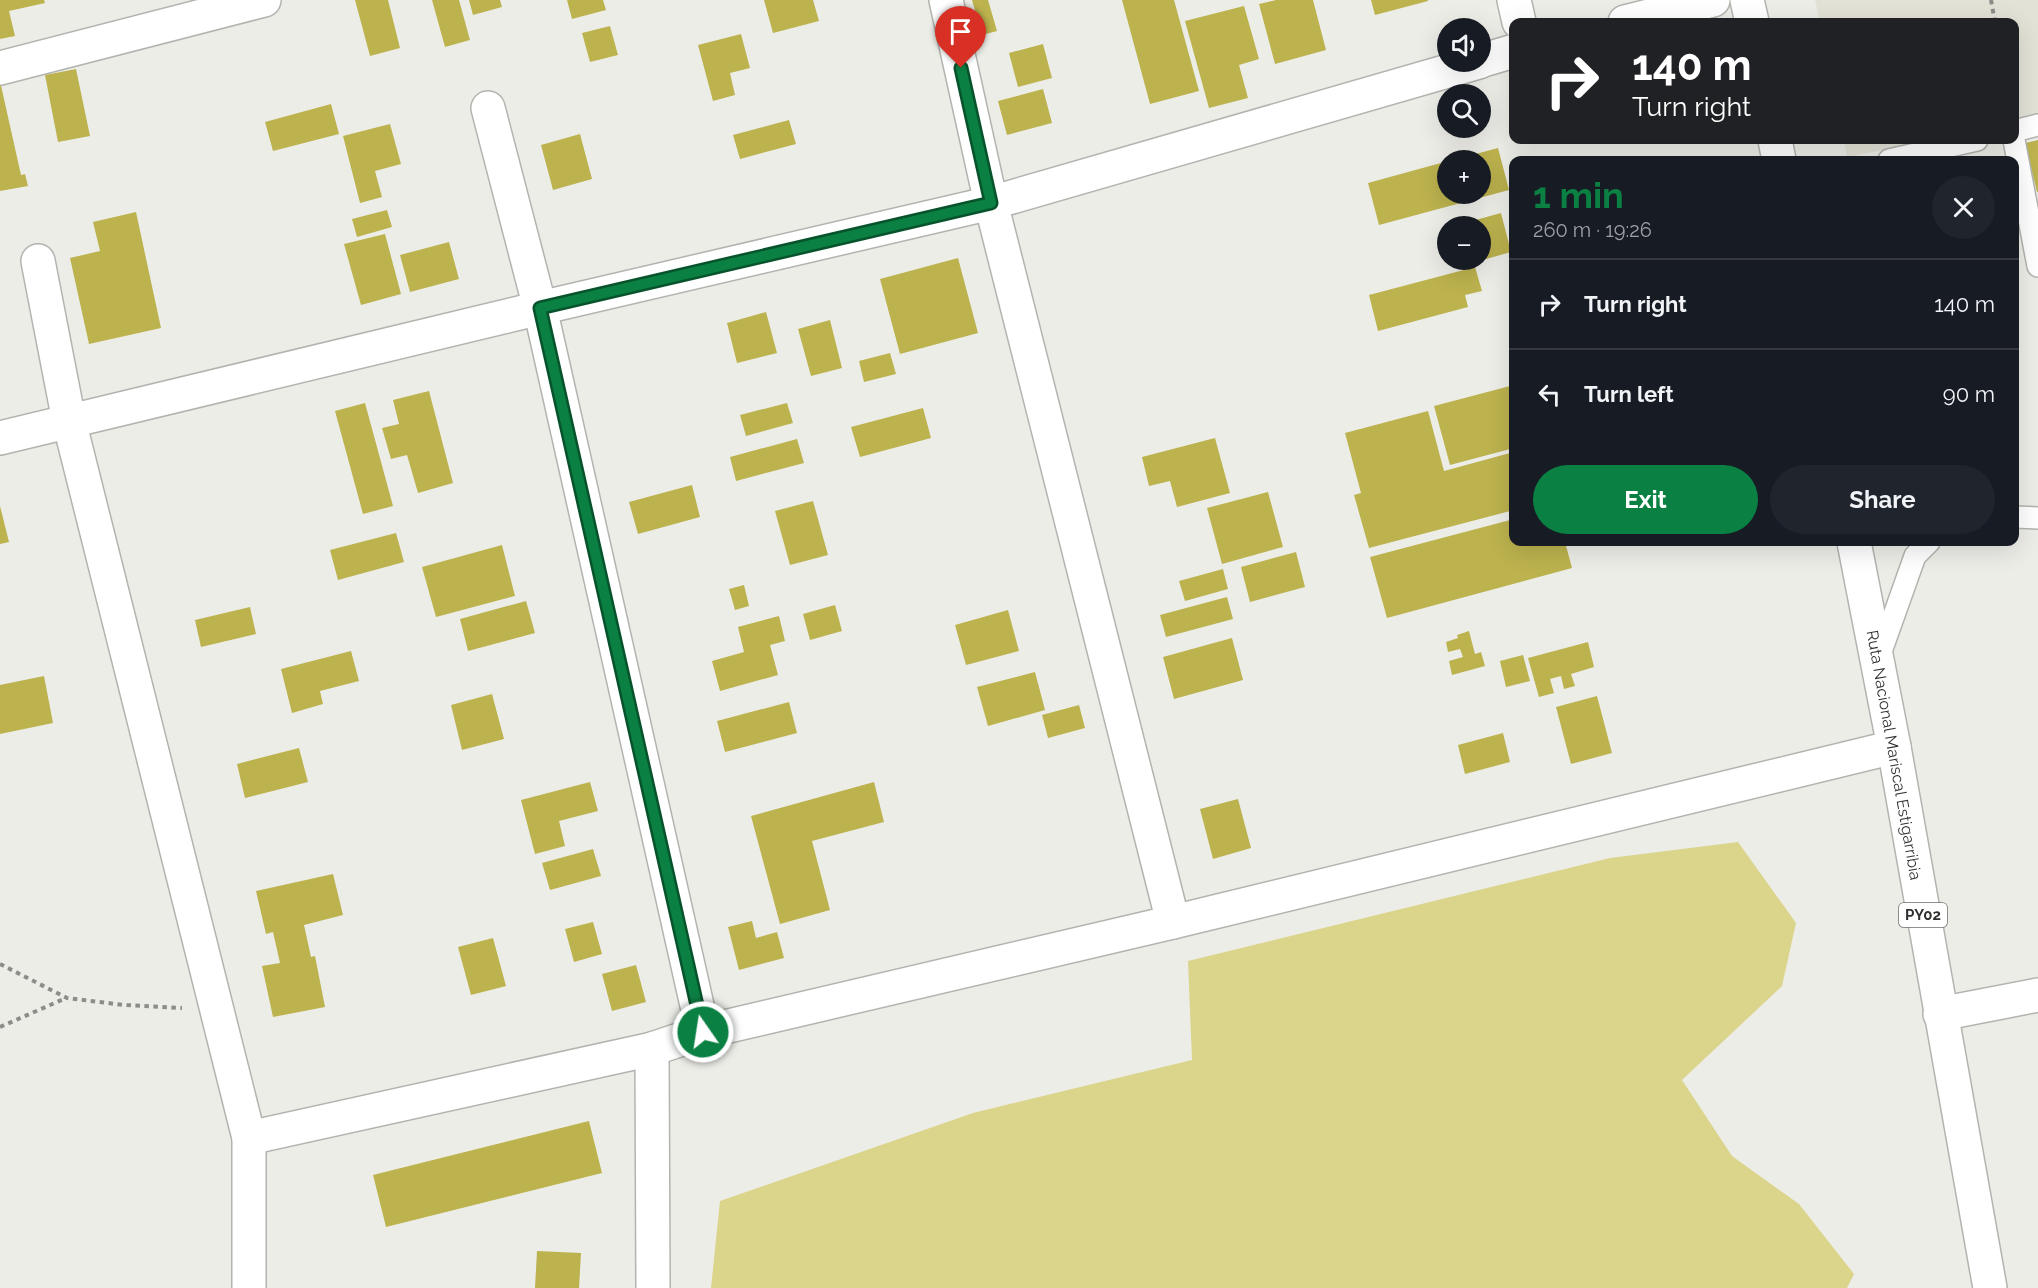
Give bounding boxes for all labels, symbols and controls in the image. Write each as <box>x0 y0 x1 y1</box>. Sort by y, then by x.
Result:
pin <box>935 6 986 68</box>
icon: arrive <box>944 15 977 48</box>
map controls <box>1437 18 1491 270</box>
button: sound <box>1437 18 1491 72</box>
text: 140 m <box>1632 41 1752 90</box>
icon: right <box>1533 42 1611 120</box>
button: search <box>1437 84 1491 138</box>
text: Turn right <box>1632 91 1751 122</box>
button: + <box>1437 150 1491 204</box>
text: 1 min <box>1533 174 1624 216</box>
button: close <box>1932 176 1995 239</box>
button: − <box>1437 216 1491 270</box>
text: 260 m · 19:26 <box>1533 218 1652 242</box>
icon: right <box>1533 288 1566 321</box>
text: Turn right <box>1584 291 1687 317</box>
text: 140 m <box>1934 291 1995 317</box>
icon: left <box>1533 378 1566 411</box>
text: Turn left <box>1584 381 1674 407</box>
text: 90 m <box>1943 381 1995 407</box>
button: Exit <box>1533 465 1758 534</box>
button: Share <box>1770 465 1995 534</box>
street label: Ruta Nacional Mariscal Estigarribia <box>1863 629 1925 881</box>
road number: PY02 <box>1899 903 1947 927</box>
position arrow <box>671 1000 735 1064</box>

